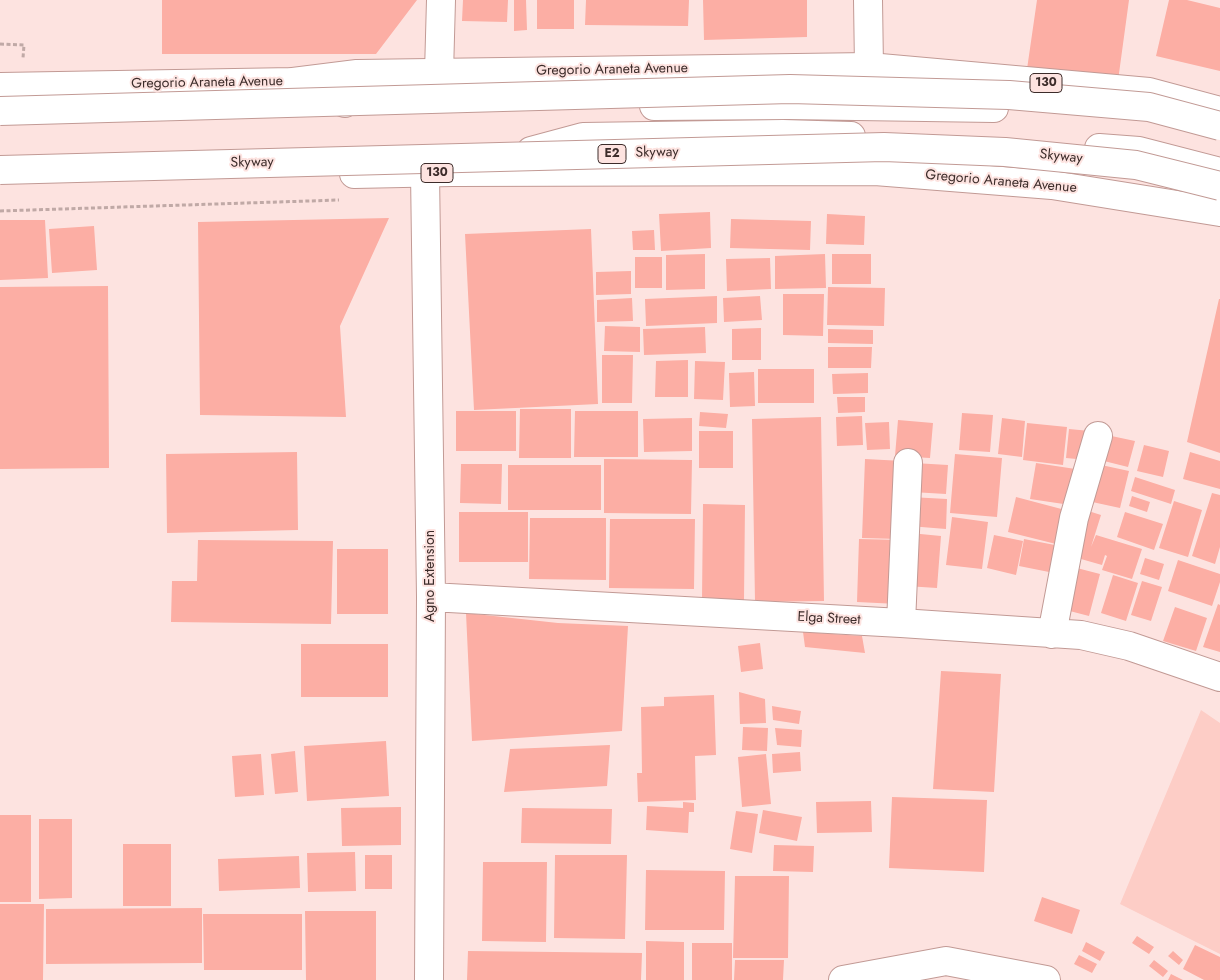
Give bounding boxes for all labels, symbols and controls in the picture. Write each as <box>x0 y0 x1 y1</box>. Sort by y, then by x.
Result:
street label: Gregorio Araneta Avenue <box>536 60 688 80</box>
street label: Gregorio Araneta Avenue <box>131 73 283 93</box>
road number: 130 <box>1030 74 1062 92</box>
road number: E2 <box>598 144 626 164</box>
street label: Skyway <box>635 144 679 162</box>
street label: Skyway <box>1039 146 1083 168</box>
street label: Skyway <box>230 154 274 172</box>
road number: 130 <box>421 164 453 182</box>
street label: Gregorio Araneta Avenue <box>925 167 1077 197</box>
street label: Agno Extension <box>423 530 439 622</box>
street label: Elga Street <box>797 609 861 629</box>

